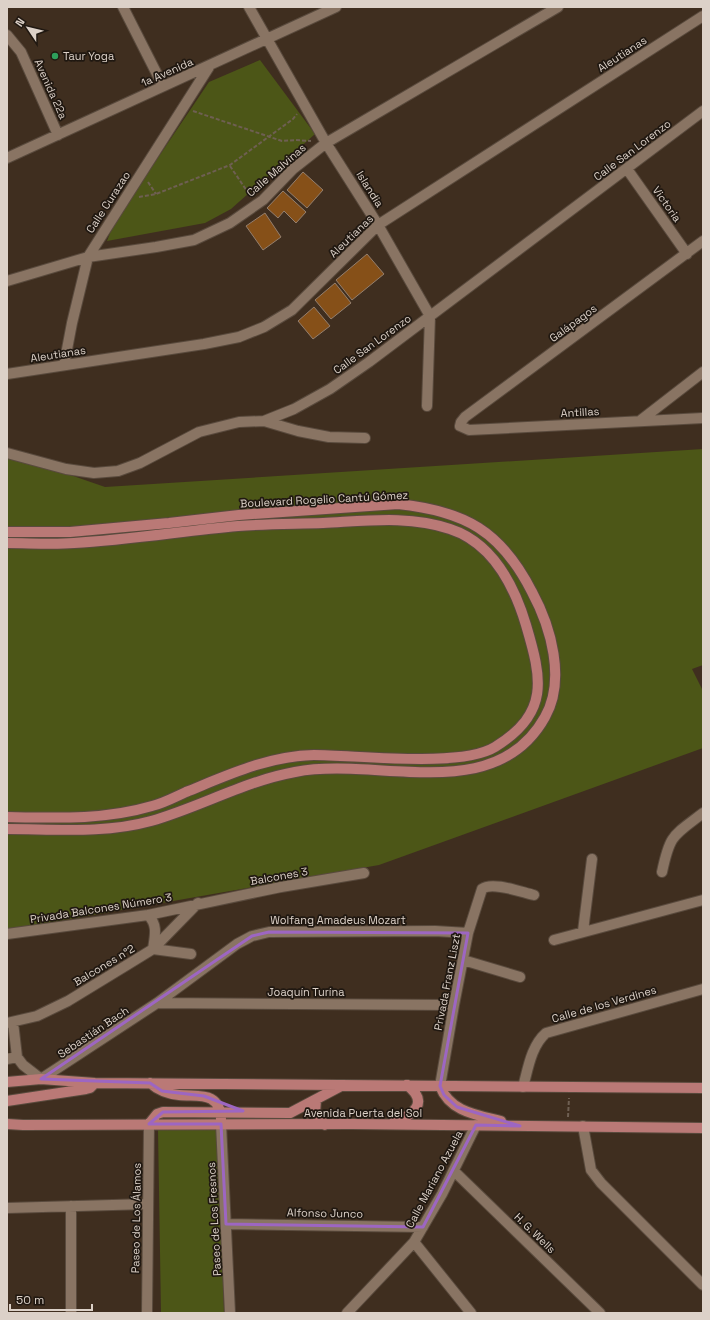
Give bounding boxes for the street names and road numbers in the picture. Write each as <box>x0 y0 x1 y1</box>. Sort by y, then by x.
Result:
street label: Aleutianas <box>595 33 649 75</box>
street label: 1a Avenida <box>139 54 196 90</box>
street label: Avenida 22a <box>32 57 71 122</box>
street label: Calle San Lorenzo <box>591 116 674 184</box>
street label: Calle Malvinas <box>243 140 309 200</box>
street label: Calle Curazao <box>83 168 133 236</box>
street label: Islandia <box>353 168 387 210</box>
street label: Victoria <box>650 183 685 225</box>
street label: Aleutianas <box>326 211 376 260</box>
street label: Galápagos <box>546 301 600 345</box>
street label: Calle San Lorenzo <box>330 311 414 377</box>
street label: Aleutianas <box>29 343 87 365</box>
street label: Antillas <box>560 404 600 420</box>
street label: Boulevard Rogelio Cantú Gómez <box>240 488 409 510</box>
street label: Balcones 3 <box>249 864 309 888</box>
street label: Privada Balcones Número 3 <box>29 890 173 926</box>
street label: Wolfang Amadeus Mozart <box>270 913 406 927</box>
street label: Privada Franz Liszt <box>431 932 463 1032</box>
street label: Balcones n°2 <box>71 941 138 989</box>
street label: Calle de los Verdines <box>550 982 658 1026</box>
street label: Joaquín Turína <box>267 985 345 999</box>
street label: Sebastián Bach <box>55 1003 131 1061</box>
street label: Avenida Puerta del Sol <box>304 1106 422 1120</box>
street label: Calle Mariano Azuela <box>402 1127 466 1230</box>
street label: Paseo de Los Fresnos <box>204 1161 224 1276</box>
street label: Paseo de Los Álamos <box>128 1163 144 1273</box>
street label: Alfonso Junco <box>287 1205 363 1221</box>
street label: H. G. Wells <box>511 1210 559 1256</box>

